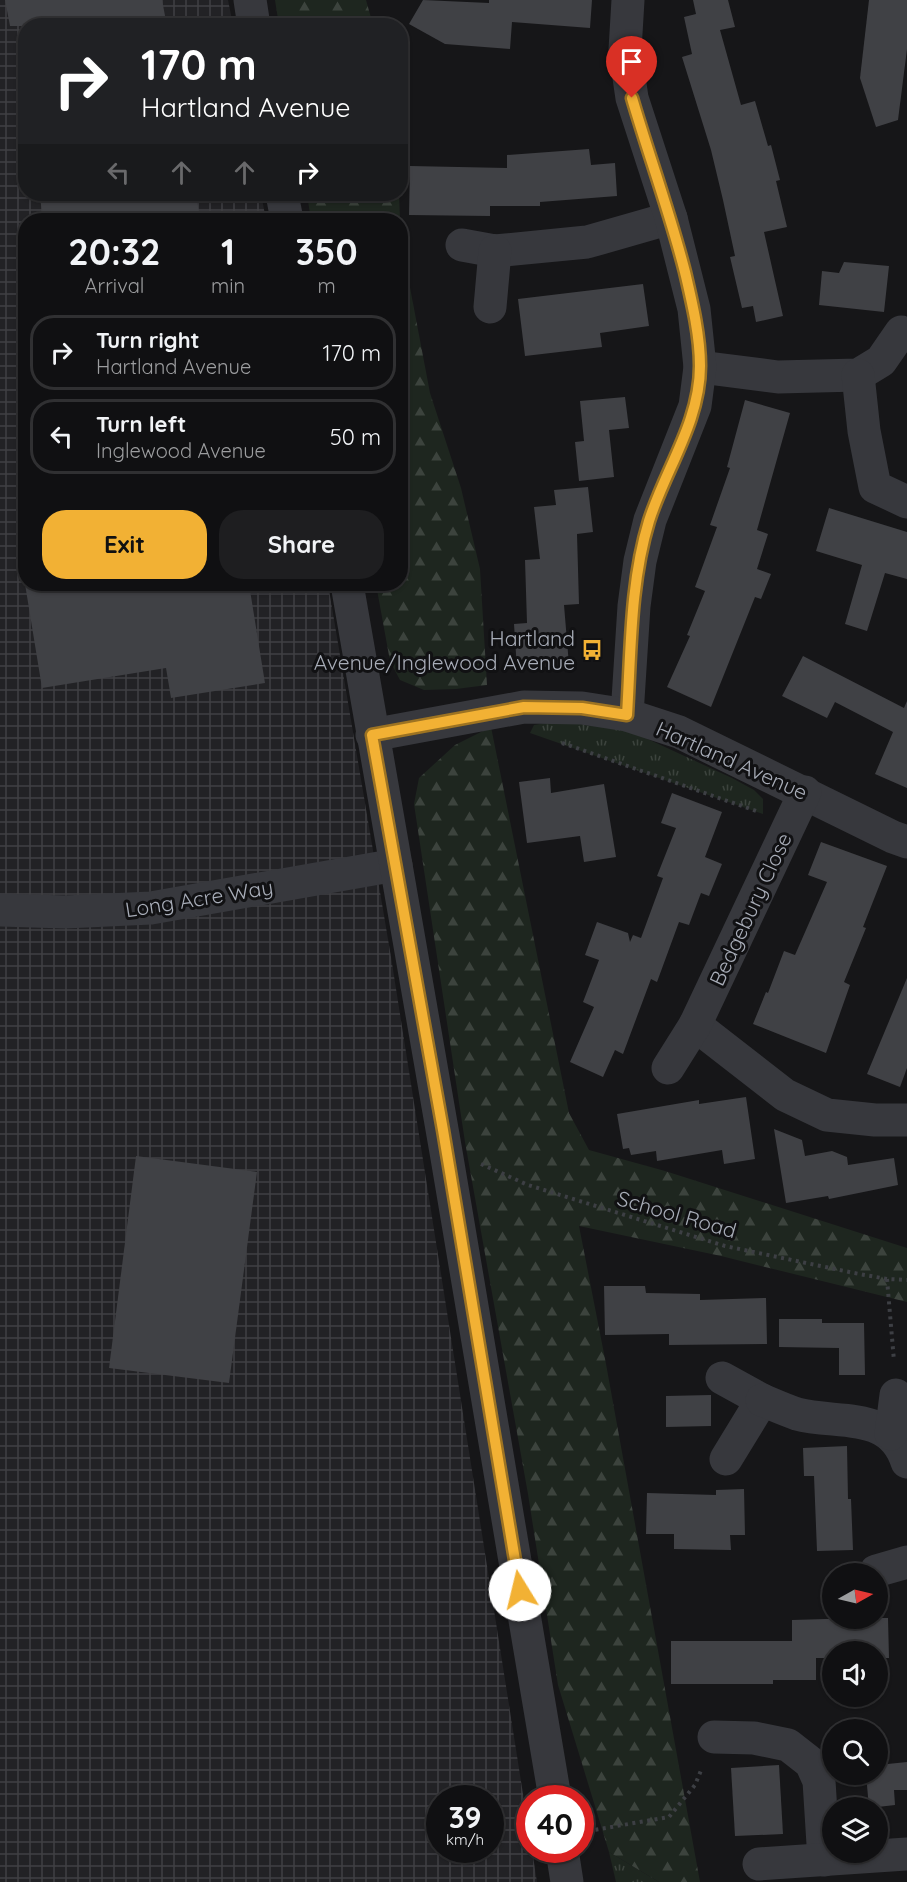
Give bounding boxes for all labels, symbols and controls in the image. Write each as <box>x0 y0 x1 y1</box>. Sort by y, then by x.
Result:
pin <box>606 36 657 98</box>
text: 170 m <box>141 38 257 91</box>
icon: right <box>42 42 120 120</box>
icon: arrive <box>615 45 648 78</box>
text: Hartland Avenue <box>141 90 351 124</box>
icon: left <box>102 156 135 189</box>
icon: ahead <box>165 156 198 189</box>
icon: ahead <box>228 156 261 189</box>
icon: right <box>291 156 324 189</box>
text: 20:32 <box>68 229 161 274</box>
text: 1 <box>221 229 235 274</box>
text: 350 <box>295 229 358 274</box>
text: Arrival <box>85 273 144 298</box>
text: min <box>211 273 245 298</box>
text: m <box>317 273 336 298</box>
text: Turn right <box>96 326 200 354</box>
icon: right <box>45 336 78 369</box>
text: 170 m <box>322 339 381 367</box>
text: Hartland Avenue <box>96 354 251 379</box>
text: Turn left <box>96 410 186 438</box>
icon: left <box>45 420 78 453</box>
text: 50 m <box>330 423 381 451</box>
text: Inglewood Avenue <box>96 438 266 463</box>
button: Exit <box>42 510 207 579</box>
button: Share <box>219 510 384 579</box>
place label: Hartland Avenue/Inglewood Avenue <box>314 625 575 675</box>
bus stop icon: Hartland Avenue/Inglewood Avenue <box>580 638 604 662</box>
street label: Hartland Avenue <box>652 715 812 805</box>
street label: Bedgebury Close <box>703 828 797 990</box>
street label: Long Acre Way <box>123 873 275 923</box>
street label: School Road <box>614 1185 740 1243</box>
position arrow <box>488 1558 552 1622</box>
north arrow <box>822 1563 888 1629</box>
map controls <box>822 1563 888 1863</box>
button: sound <box>822 1641 888 1707</box>
button: search <box>822 1719 888 1785</box>
speed limit sign: 40 <box>516 1785 594 1863</box>
button: layers <box>822 1797 888 1863</box>
text: 39 <box>448 1798 482 1836</box>
text: km/h <box>446 1830 484 1849</box>

